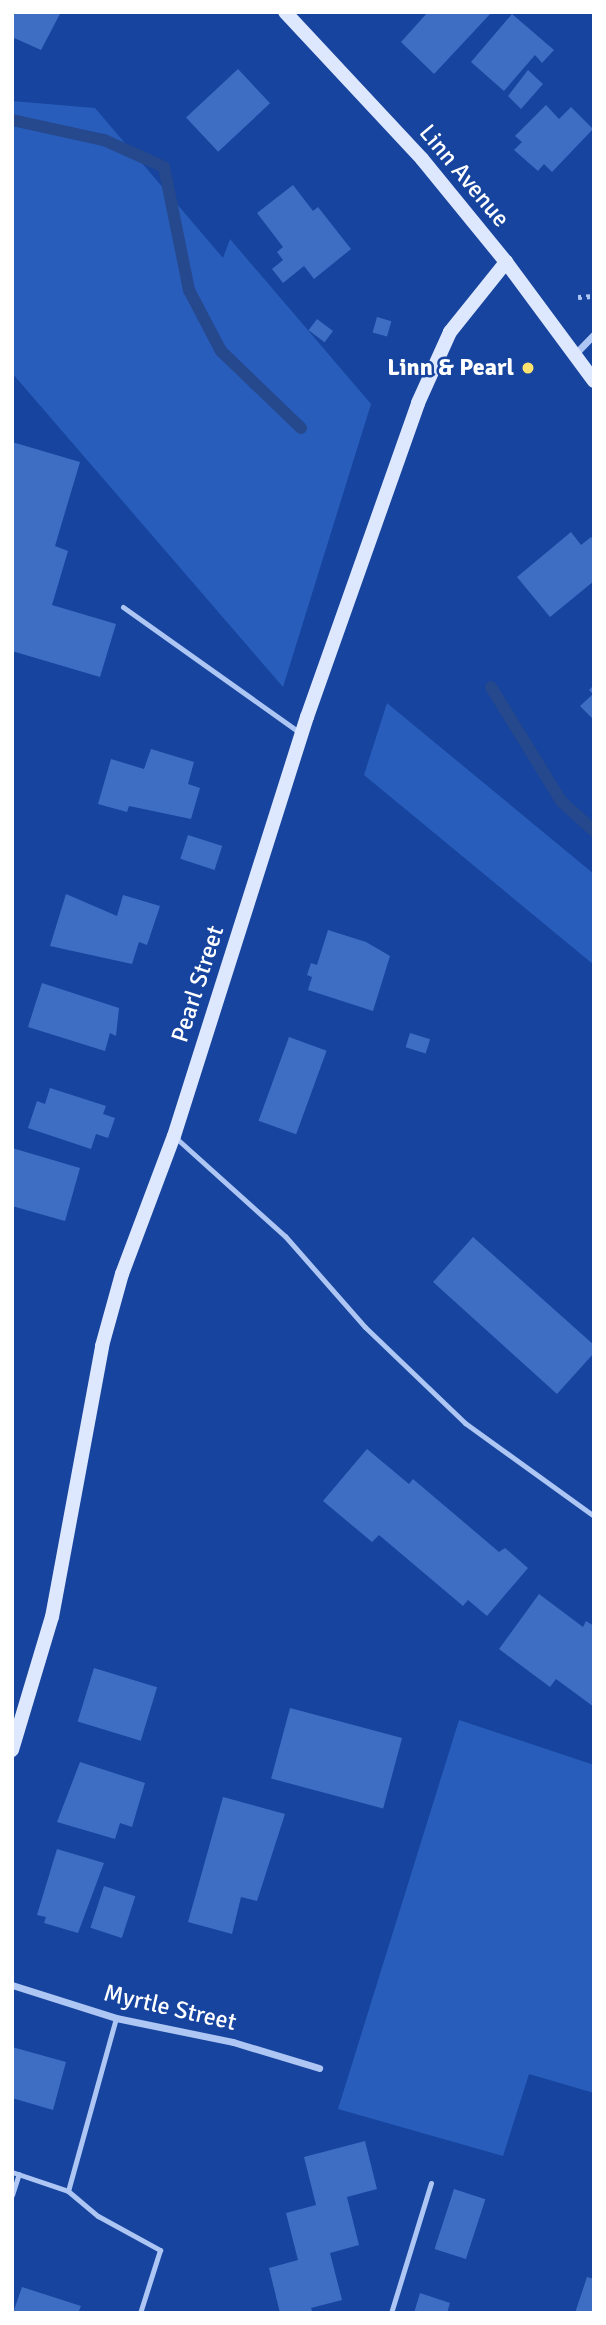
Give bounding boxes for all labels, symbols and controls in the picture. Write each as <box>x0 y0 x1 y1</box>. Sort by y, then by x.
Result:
street label: Linn Avenue <box>413 119 515 233</box>
place label: Linn & Pearl <box>387 354 514 382</box>
marker: Linn & Pearl <box>520 360 536 376</box>
street label: Pearl Street <box>166 922 230 1046</box>
street label: Myrtle Street <box>101 1979 239 2037</box>

